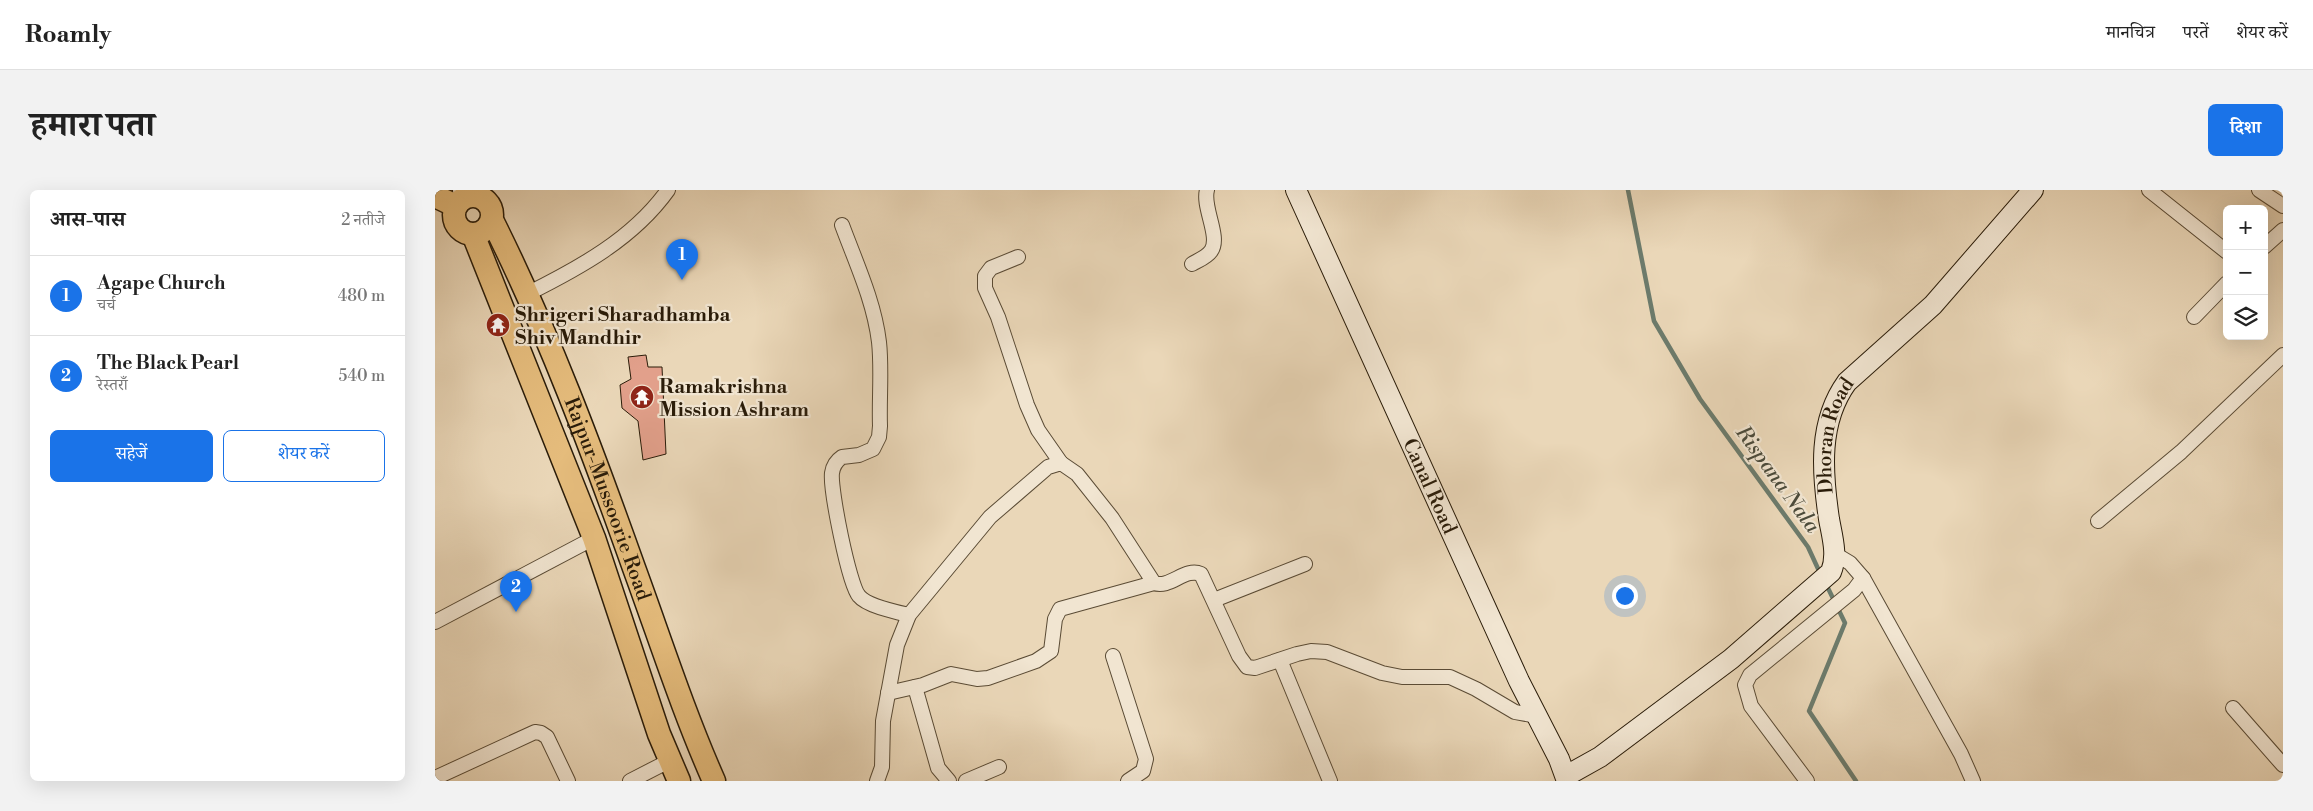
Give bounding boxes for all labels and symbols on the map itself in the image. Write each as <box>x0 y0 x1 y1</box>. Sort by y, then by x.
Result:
pin: 1 <box>666 239 698 280</box>
place label: Shrigeri Sharadhamba Shiv Mandhir <box>515 303 731 351</box>
temple icon: Shrigeri Sharadhamba Shiv Mandhir <box>485 312 511 338</box>
street label: Dhoran Road <box>1813 373 1861 495</box>
place label: Ramakrishna Mission Ashram <box>659 375 809 423</box>
temple icon: Ramakrishna Mission Ashram <box>629 384 655 410</box>
street label: Rajpur-Mussoorie Road <box>558 394 656 605</box>
water label: Rispana Nala <box>1729 420 1825 539</box>
street label: Canal Road <box>1396 435 1462 539</box>
pin: 2 <box>500 571 532 612</box>
your location <box>1612 583 1638 609</box>

